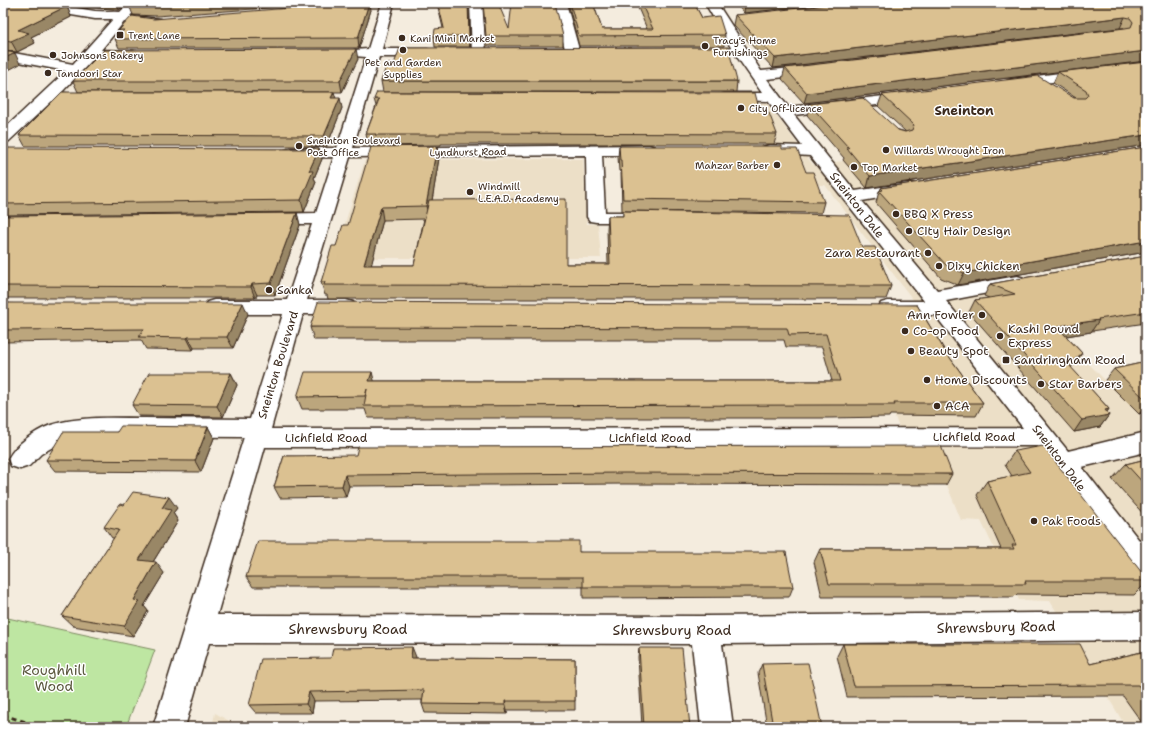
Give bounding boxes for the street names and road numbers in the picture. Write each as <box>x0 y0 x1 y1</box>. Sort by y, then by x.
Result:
street label: Lyndhurst Road <box>429 145 507 159</box>
street label: Sneinton Dale <box>826 169 888 242</box>
street label: Sneinton Boulevard <box>254 309 302 421</box>
street label: Sneinton Dale <box>1029 421 1090 495</box>
street label: Lichfield Road <box>933 429 1016 445</box>
street label: Lichfield Road <box>285 430 368 446</box>
street label: Lichfield Road <box>609 430 692 446</box>
street label: Shrewsbury Road <box>936 617 1056 637</box>
street label: Shrewsbury Road <box>289 620 408 638</box>
street label: Shrewsbury Road <box>613 621 732 639</box>

